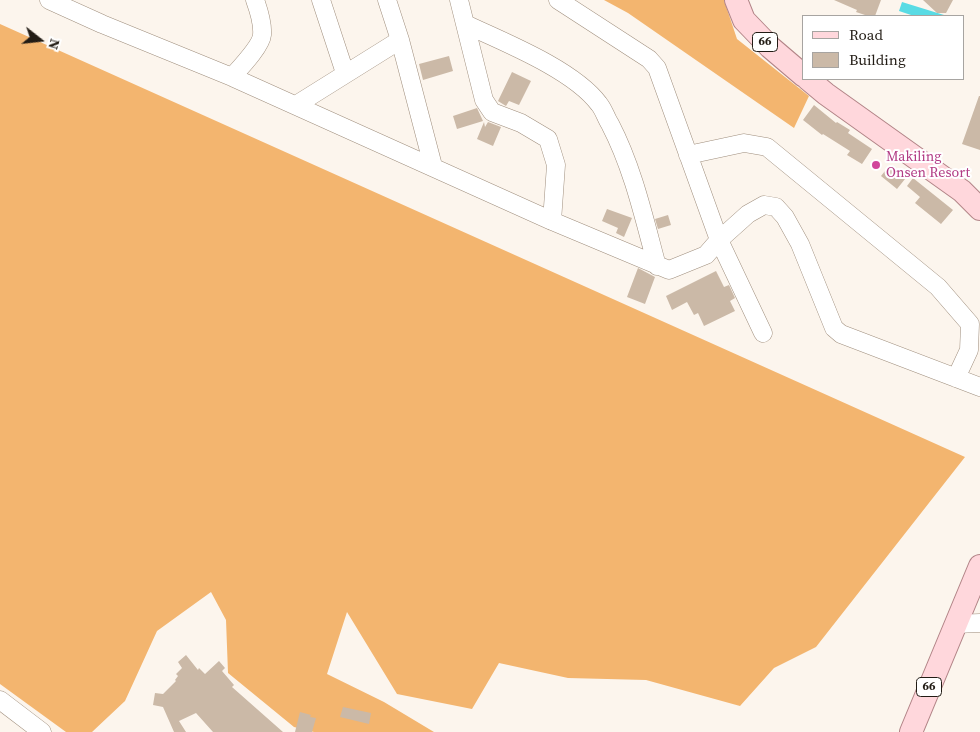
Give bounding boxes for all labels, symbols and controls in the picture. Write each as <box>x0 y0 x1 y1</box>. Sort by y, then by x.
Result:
north arrow <box>15 15 65 65</box>
legend <box>802 15 965 80</box>
text: Road <box>849 24 883 45</box>
road number: 66 <box>752 32 778 52</box>
text: N <box>43 36 65 52</box>
text: Building <box>849 49 906 70</box>
place label: Makiling Onsen Resort <box>886 149 970 182</box>
marker: Makiling Onsen Resort <box>870 159 882 171</box>
road number: 66 <box>916 678 942 696</box>

